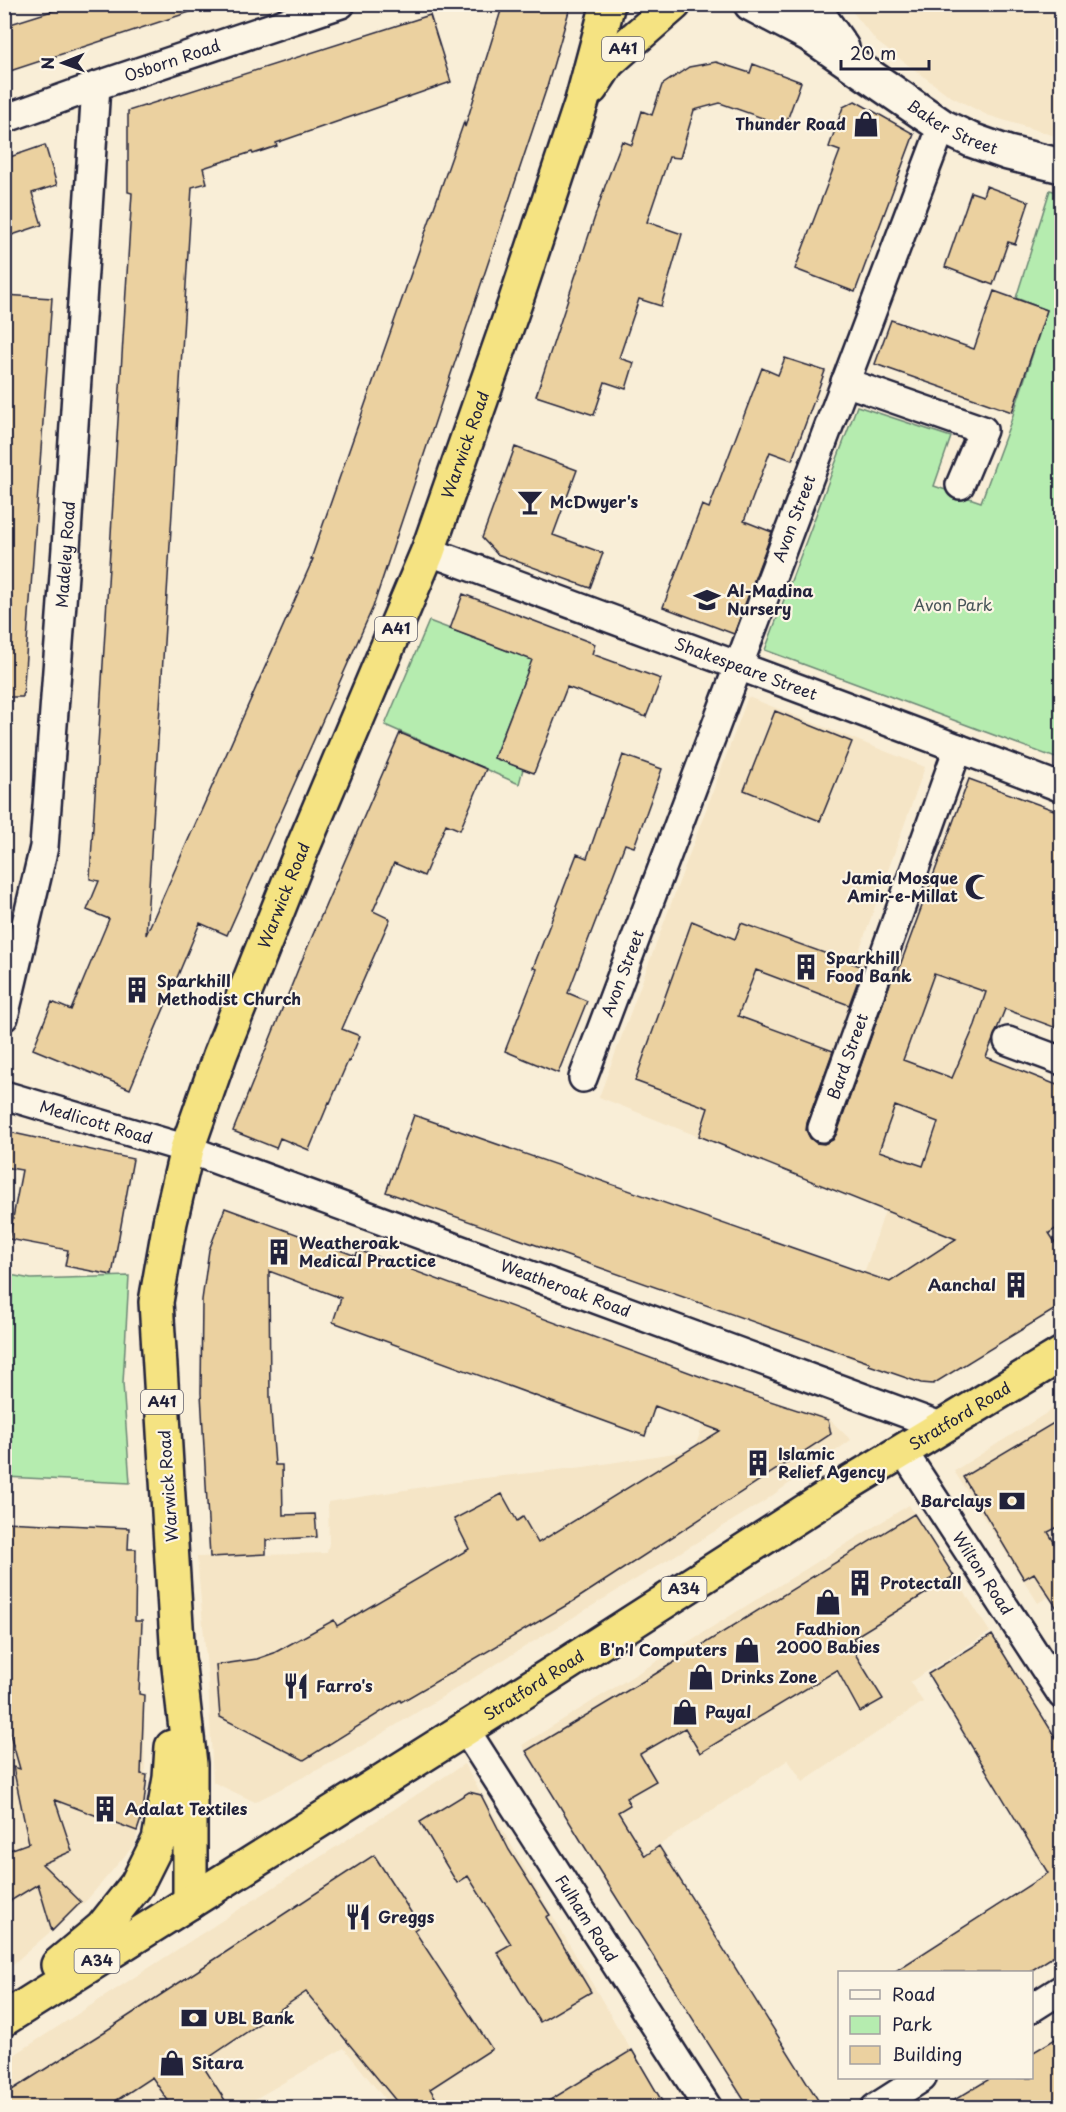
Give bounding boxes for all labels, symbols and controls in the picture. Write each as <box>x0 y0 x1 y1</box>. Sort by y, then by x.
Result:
street label: Osborn Road <box>121 32 223 87</box>
north arrow <box>33 33 93 93</box>
scale bar <box>841 33 930 71</box>
road number: A41 <box>602 37 644 61</box>
text: 20 m <box>850 39 896 66</box>
text: N <box>35 57 59 70</box>
street label: Baker Street <box>903 93 1002 160</box>
shop icon: Thunder Road <box>851 109 881 139</box>
place label: Thunder Road <box>735 111 846 135</box>
street label: Warwick Road <box>434 388 494 501</box>
street label: Avon Street <box>766 471 820 565</box>
bar icon: McDwyer's <box>515 487 545 517</box>
place label: McDwyer's <box>550 489 638 513</box>
street label: Madeley Road <box>49 500 80 609</box>
place label: Al-Madina Nursery <box>727 578 813 620</box>
school or university icon: Al-Madina Nursery <box>692 585 722 615</box>
park label: Avon Park <box>913 592 993 616</box>
road number: A41 <box>375 617 417 641</box>
street label: Shakespeare Street <box>672 630 821 705</box>
street label: Warwick Road <box>251 838 315 952</box>
place label: Jamia Mosque Amir-e-Millat <box>842 865 958 907</box>
mosque icon: Jamia Mosque Amir-e-Millat <box>963 872 993 902</box>
street label: Avon Street <box>594 926 649 1020</box>
place label: Sparkhill Food Bank <box>826 945 912 987</box>
building icon: Sparkhill Food Bank <box>791 952 821 982</box>
place label: Sparkhill Methodist Church <box>157 968 301 1010</box>
building icon: Sparkhill Methodist Church <box>122 975 152 1005</box>
street label: Bard Street <box>820 1009 873 1102</box>
street label: Medlicott Road <box>37 1093 156 1149</box>
place label: Weatheroak Medical Practice <box>299 1230 436 1272</box>
building icon: Weatheroak Medical Practice <box>264 1237 294 1267</box>
street label: Weatheroak Road <box>497 1252 634 1322</box>
building icon: Aanchal <box>1001 1270 1031 1300</box>
place label: Aanchal <box>928 1272 996 1296</box>
street label: Stratford Road <box>904 1375 1015 1455</box>
road number: A41 <box>141 1390 183 1414</box>
street label: Warwick Road <box>151 1429 183 1543</box>
place label: Islamic Relief Agency <box>778 1441 886 1483</box>
building icon: Islamic Relief Agency <box>743 1448 773 1478</box>
bank icon: Barclays <box>997 1486 1027 1516</box>
place label: Barclays <box>920 1488 992 1512</box>
street label: Wilton Road <box>948 1526 1020 1619</box>
building icon: Protectall <box>845 1568 875 1598</box>
place label: Protectall <box>880 1570 961 1594</box>
road number: A34 <box>662 1577 706 1601</box>
shop icon: Fadhion 2000 Babies <box>813 1587 843 1617</box>
place label: Fadhion 2000 Babies <box>776 1616 880 1658</box>
shop icon: B'n'I Computers <box>732 1635 762 1665</box>
place label: B'n'I Computers <box>600 1637 727 1661</box>
street label: Stratford Road <box>478 1643 588 1726</box>
shop icon: Drinks Zone <box>686 1662 716 1692</box>
place label: Drinks Zone <box>721 1664 817 1688</box>
restaurant icon: Farro's <box>281 1671 311 1701</box>
place label: Farro's <box>316 1673 373 1697</box>
shop icon: Payal <box>670 1697 700 1727</box>
place label: Payal <box>705 1699 751 1723</box>
building icon: Adalat Textiles <box>90 1794 120 1824</box>
place label: Adalat Textiles <box>125 1796 248 1820</box>
street label: Fulham Road <box>550 1869 624 1966</box>
restaurant icon: Greggs <box>343 1902 373 1932</box>
place label: Greggs <box>378 1904 435 1928</box>
road number: A34 <box>74 1949 120 1973</box>
legend <box>838 1971 1033 2079</box>
text: Road <box>892 1980 936 2007</box>
bank icon: UBL Bank <box>179 2003 209 2033</box>
place label: UBL Bank <box>214 2005 295 2029</box>
text: Park <box>892 2010 932 2037</box>
text: Building <box>892 2040 962 2067</box>
shop icon: Sitara <box>157 2048 187 2078</box>
place label: Sitara <box>192 2050 244 2074</box>

